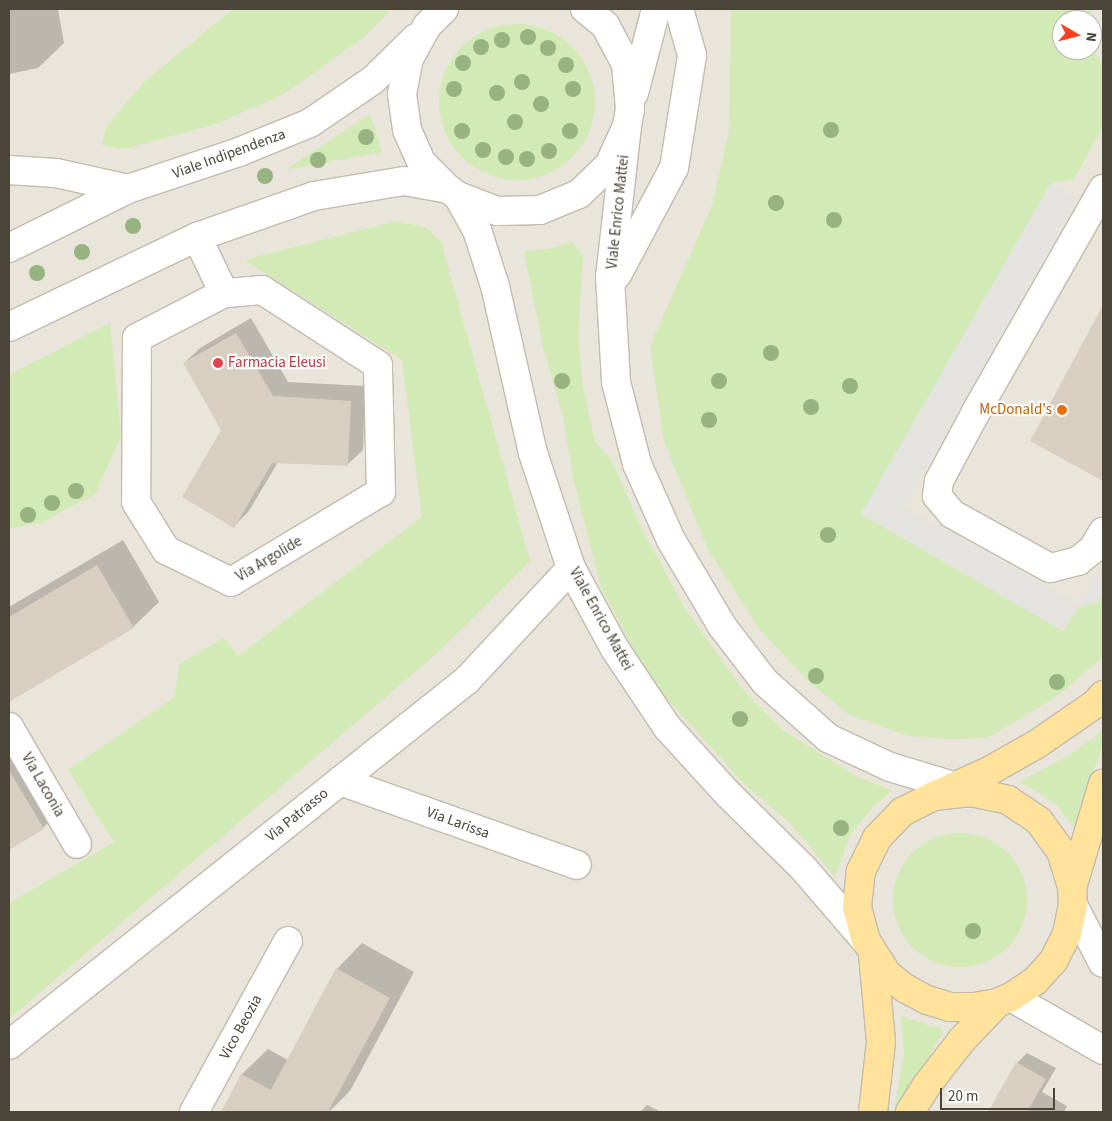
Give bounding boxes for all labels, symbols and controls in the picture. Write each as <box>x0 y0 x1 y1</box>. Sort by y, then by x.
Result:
north arrow <box>1052 10 1102 60</box>
text: N <box>1080 31 1101 43</box>
street label: Viale Indipendenza <box>170 125 288 183</box>
street label: Viale Enrico Mattei <box>603 154 633 270</box>
place label: Farmacia Eleusi <box>228 354 326 372</box>
marker: Farmacia Eleusi <box>212 357 224 369</box>
place label: McDonald's <box>979 401 1052 419</box>
marker: McDonald's <box>1056 404 1068 416</box>
street label: Via Argolide <box>233 532 305 586</box>
street label: Viale Enrico Mattei <box>565 564 637 674</box>
street label: Via Laconia <box>17 750 69 820</box>
street label: Via Patrasso <box>262 784 332 846</box>
street label: Via Larissa <box>424 803 492 843</box>
street label: Vico Beozia <box>216 992 266 1062</box>
scale bar <box>942 1078 1057 1110</box>
text: 20 m <box>948 1086 978 1107</box>

